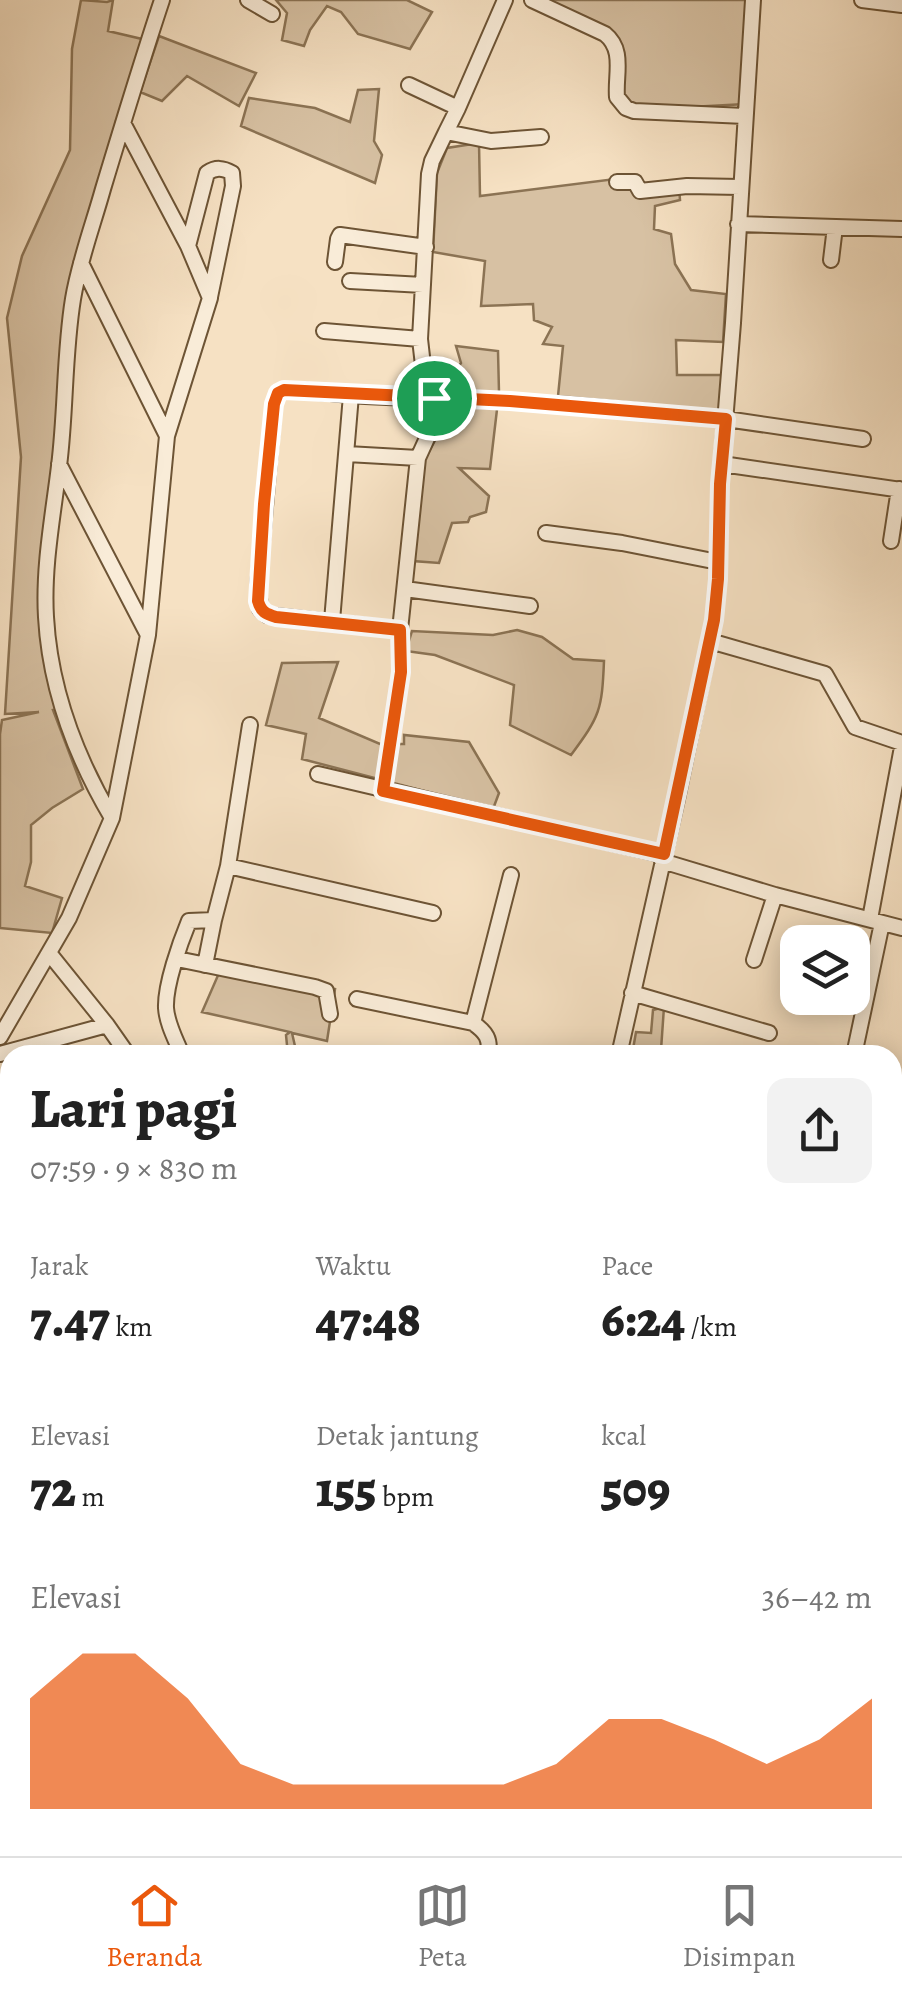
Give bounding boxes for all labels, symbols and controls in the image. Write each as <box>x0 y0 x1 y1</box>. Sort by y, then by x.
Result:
pin <box>392 356 477 441</box>
icon: arrive <box>407 371 462 426</box>
map controls <box>780 925 870 1015</box>
button: layers <box>780 925 870 1015</box>
text: Lari pagi <box>30 1071 237 1146</box>
button: share <box>767 1078 872 1183</box>
text: 07:59 · 9 × 830 m <box>30 1146 238 1190</box>
text: Jarak <box>30 1247 89 1285</box>
text: Waktu <box>316 1247 391 1285</box>
text: Pace <box>601 1247 653 1285</box>
text: 7.47 <box>30 1285 110 1353</box>
text: 47:48 <box>316 1285 421 1353</box>
text: 6:24 <box>601 1285 685 1353</box>
text: km <box>110 1308 153 1346</box>
text: /km <box>685 1308 737 1346</box>
text: Elevasi <box>30 1417 110 1455</box>
text: Detak jantung <box>316 1417 479 1455</box>
text: kcal <box>601 1417 646 1455</box>
text: 72 <box>30 1455 76 1523</box>
text: 155 <box>316 1455 376 1523</box>
text: 509 <box>601 1455 670 1523</box>
text: m <box>76 1478 105 1516</box>
text: bpm <box>376 1478 434 1516</box>
text: Elevasi <box>30 1575 122 1619</box>
text: 36–42 m <box>762 1575 872 1619</box>
tab: Beranda <box>106 1878 202 1976</box>
tab: Peta <box>415 1878 470 1976</box>
tab: Disimpan <box>682 1878 796 1976</box>

